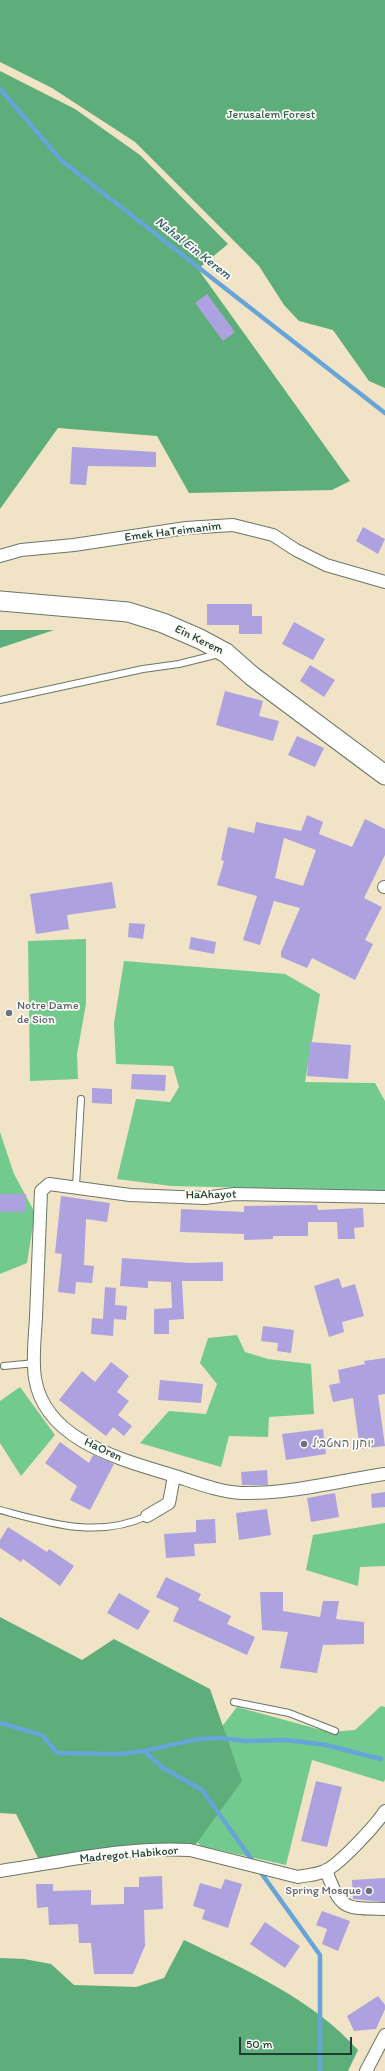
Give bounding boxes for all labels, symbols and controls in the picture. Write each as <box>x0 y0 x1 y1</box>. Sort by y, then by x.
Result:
park label: Jerusalem Forest <box>227 108 315 122</box>
water label: Nahal Ein Kerem <box>152 214 234 284</box>
street label: Emek HaTeimanim <box>124 519 222 545</box>
street label: Ein Kerem <box>172 622 226 658</box>
place label: Notre Dame de Sion <box>17 999 79 1027</box>
marker: Notre Dame de Sion <box>4 1008 14 1018</box>
street label: HaAhayot <box>185 1187 237 1203</box>
street label: HaOren <box>82 1435 124 1465</box>
place label: יוחנן המטביל <box>312 1437 374 1451</box>
marker: יוחנן המטביל <box>299 1439 309 1449</box>
street label: Madregot Habikoor <box>79 1844 179 1866</box>
place label: Spring Mosque <box>285 1884 361 1898</box>
marker: Spring Mosque <box>364 1886 374 1896</box>
scale bar <box>241 2029 354 2055</box>
text: 50 m <box>246 2037 272 2051</box>

